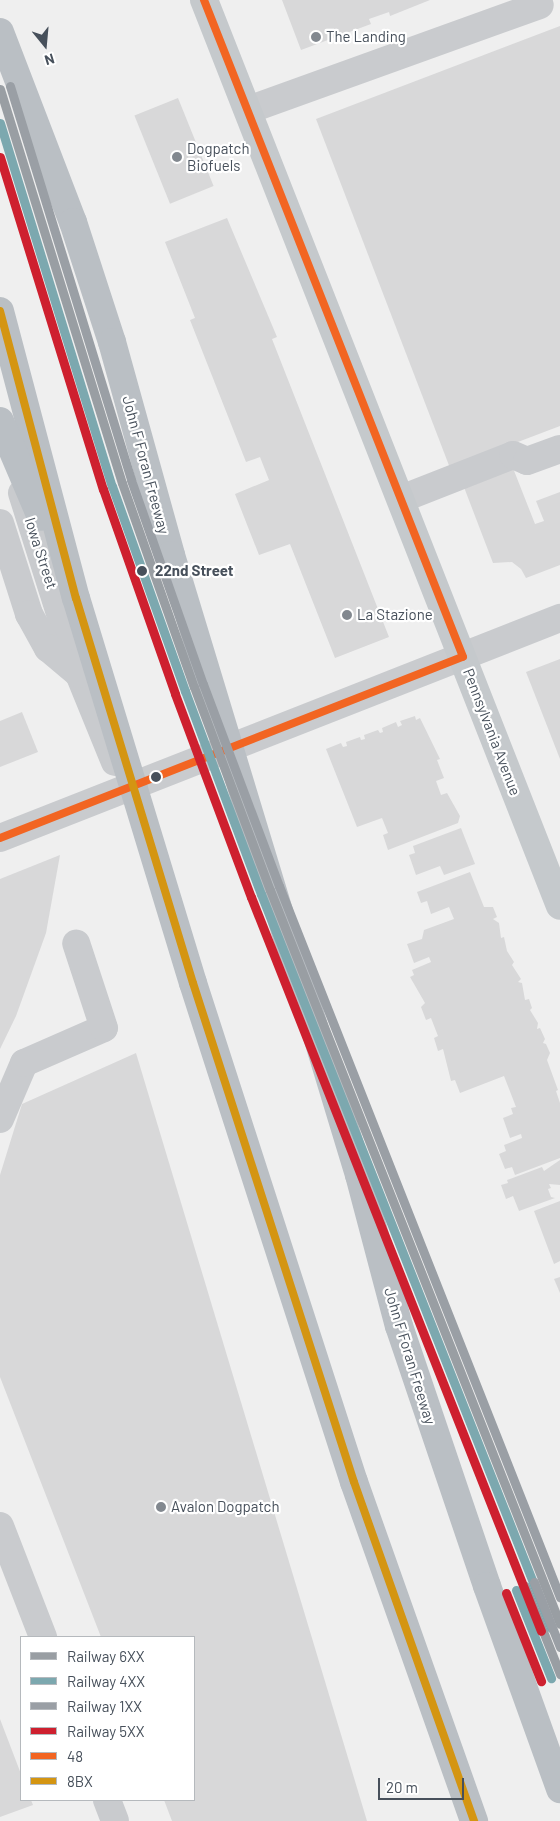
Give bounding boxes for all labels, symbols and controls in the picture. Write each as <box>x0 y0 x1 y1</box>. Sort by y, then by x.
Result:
north arrow <box>20 20 70 70</box>
place label: The Landing <box>326 28 406 46</box>
marker: The Landing <box>310 31 322 43</box>
text: N <box>43 50 56 69</box>
place label: Dogpatch Biofuels <box>187 139 249 174</box>
marker: Dogpatch Biofuels <box>171 151 183 163</box>
street label: John F Foran Freeway <box>119 394 173 536</box>
street label: Iowa Street <box>21 515 61 591</box>
marker: 22nd Street <box>133 562 151 580</box>
place label: 22nd Street <box>155 562 234 580</box>
place label: La Stazione <box>357 606 433 624</box>
marker: La Stazione <box>341 609 353 621</box>
street label: Pennsylvania Avenue <box>459 666 525 798</box>
unlabelled marker <box>151 772 161 782</box>
street label: John F Foran Freeway <box>381 1285 439 1427</box>
place label: Avalon Dogpatch <box>171 1498 279 1516</box>
marker: Avalon Dogpatch <box>155 1501 167 1513</box>
legend <box>20 1636 195 1801</box>
text: Railway 6XX <box>67 1647 145 1665</box>
text: Railway 4XX <box>67 1672 145 1690</box>
text: Railway 1XX <box>67 1697 142 1715</box>
text: Railway 5XX <box>67 1722 145 1740</box>
text: 48 <box>67 1747 83 1765</box>
scale bar <box>380 1768 466 1800</box>
text: 8BX <box>67 1772 93 1790</box>
text: 20 m <box>386 1778 418 1796</box>

